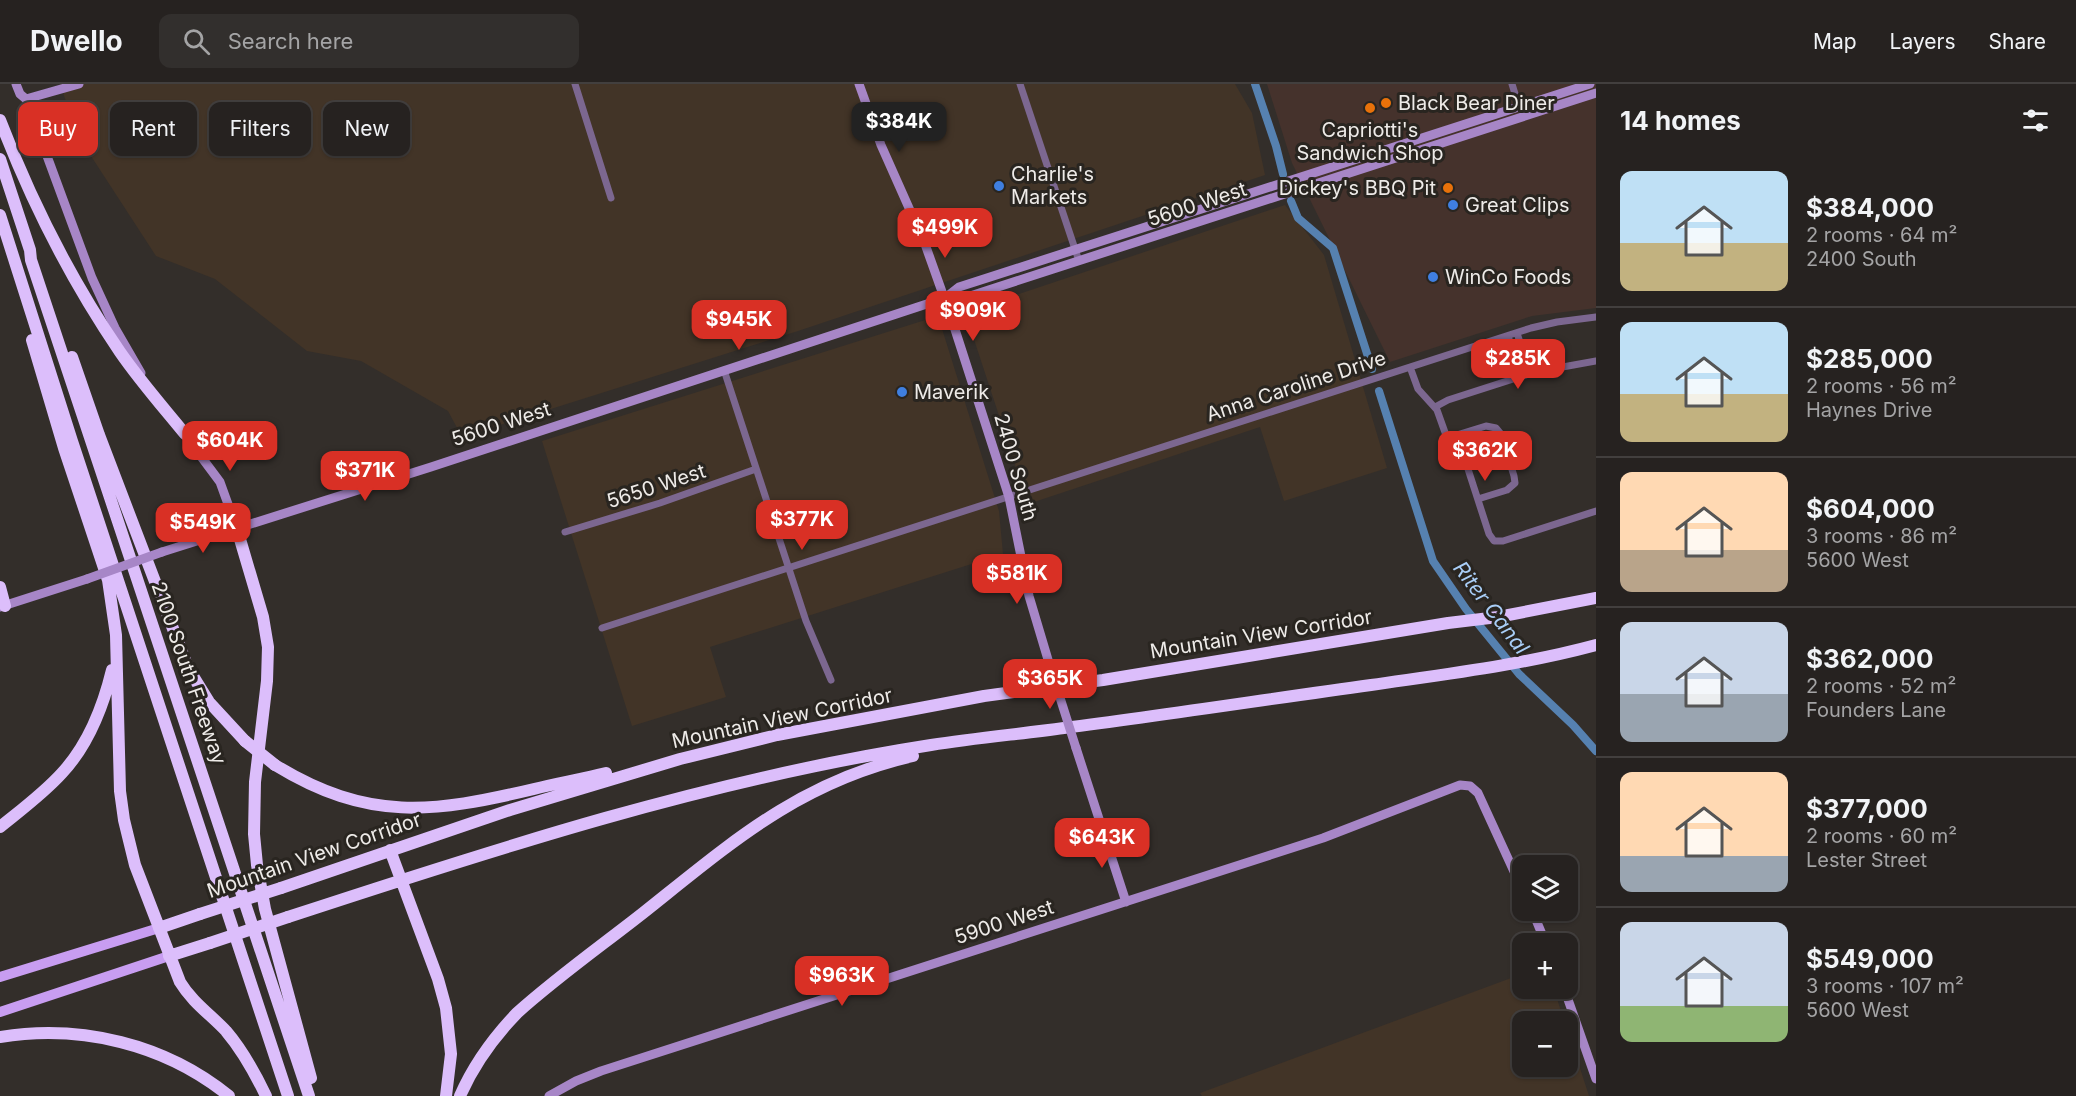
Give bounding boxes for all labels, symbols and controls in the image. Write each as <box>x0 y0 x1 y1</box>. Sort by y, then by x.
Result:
search box <box>159 14 579 68</box>
text: Dwello <box>30 24 123 58</box>
icon: search <box>180 25 213 58</box>
text: Search here <box>228 28 353 54</box>
text: Map <box>1813 29 1857 54</box>
text: Layers <box>1890 29 1956 54</box>
text: Share <box>1989 29 2046 54</box>
place label: Black Bear Diner <box>1398 91 1555 115</box>
marker: Black Bear Diner <box>1379 96 1393 110</box>
marker: Capriotti's Sandwich Shop <box>1363 101 1377 115</box>
chip: Buy <box>18 102 98 156</box>
chip: Rent <box>110 102 197 156</box>
chip: Filters <box>209 102 311 156</box>
chip: New <box>323 102 410 156</box>
pin: $384K <box>857 102 941 153</box>
icon: filters <box>2019 104 2052 137</box>
text: 14 homes <box>1620 105 1741 136</box>
text: $384K <box>866 109 932 133</box>
place label: Capriotti's Sandwich Shop <box>1296 118 1444 165</box>
place label: Charlie's Markets <box>1011 162 1094 209</box>
place label: Dickey's BBQ Pit <box>1279 176 1436 200</box>
street label: 5600 West <box>1144 177 1250 231</box>
marker: Charlie's Markets <box>992 179 1006 193</box>
marker: Dickey's BBQ Pit <box>1441 181 1455 195</box>
text: $384,000 <box>1806 192 1934 223</box>
place label: Great Clips <box>1465 193 1569 217</box>
icon: home <box>1668 195 1740 267</box>
marker: Great Clips <box>1446 198 1460 212</box>
pin: $499K <box>903 208 987 259</box>
text: $499K <box>912 215 978 239</box>
text: 2 rooms · 64 m² <box>1806 223 1957 247</box>
text: 2400 South <box>1806 247 1917 271</box>
place label: WinCo Foods <box>1445 265 1571 289</box>
marker: WinCo Foods <box>1426 270 1440 284</box>
pin: $909K <box>931 291 1015 342</box>
text: $909K <box>940 298 1006 322</box>
pin: $945K <box>697 300 781 351</box>
text: $945K <box>706 307 772 331</box>
pin: $285K <box>1476 339 1560 390</box>
text: $285,000 <box>1806 343 1933 374</box>
street label: Anna Caroline Drive <box>1203 346 1389 426</box>
text: $285K <box>1485 346 1551 370</box>
icon: home <box>1668 346 1740 418</box>
text: 2 rooms · 56 m² <box>1806 374 1957 398</box>
place label: Maverik <box>914 380 989 404</box>
marker: Maverik <box>895 385 909 399</box>
street label: 5600 West <box>448 397 554 451</box>
text: Haynes Drive <box>1806 398 1932 422</box>
street label: 2400 South <box>989 410 1043 524</box>
pin: $604K <box>188 421 272 472</box>
text: $604K <box>196 428 264 452</box>
pin: $362K <box>1443 431 1527 482</box>
text: $362K <box>1452 438 1518 462</box>
pin: $371K <box>323 451 407 502</box>
text: $371K <box>335 458 395 482</box>
street label: 5650 West <box>604 459 709 513</box>
text: $604,000 <box>1806 493 1935 524</box>
icon: home <box>1668 496 1740 568</box>
pin: $377K <box>760 500 844 551</box>
pin: $549K <box>161 503 245 554</box>
text: $377K <box>770 507 834 531</box>
text: $549K <box>170 510 236 534</box>
text: 3 rooms · 86 m² <box>1806 524 1957 548</box>
text: 5600 West <box>1806 548 1909 572</box>
pin: $581K <box>975 554 1059 605</box>
water label: Riter Canal <box>1448 556 1535 660</box>
text: $581K <box>986 561 1048 585</box>
street label: 2100 South Freeway <box>146 578 232 768</box>
street label: Mountain View Corridor <box>1148 604 1374 663</box>
text: $362,000 <box>1806 643 1934 674</box>
icon: home <box>1668 646 1740 718</box>
pin: $365K <box>1008 659 1092 710</box>
text: $365K <box>1017 666 1083 690</box>
text: 2 rooms · 52 m² <box>1806 674 1956 698</box>
street label: Mountain View Corridor <box>670 683 895 753</box>
text: Founders Lane <box>1806 698 1946 722</box>
text: $377,000 <box>1806 793 1928 824</box>
icon: home <box>1668 796 1740 868</box>
street label: Mountain View Corridor <box>204 807 425 903</box>
pin: $643K <box>1060 818 1144 869</box>
text: 2 rooms · 60 m² <box>1806 824 1957 848</box>
text: $643K <box>1069 825 1135 849</box>
text: Lester Street <box>1806 848 1927 872</box>
map controls <box>1512 855 1578 1077</box>
button: layers <box>1512 855 1578 921</box>
street label: 5900 West <box>951 895 1057 949</box>
button: + <box>1512 933 1578 999</box>
text: $549,000 <box>1806 943 1934 974</box>
icon: home <box>1668 946 1740 1018</box>
pin: $963K <box>800 956 884 1007</box>
text: $963K <box>809 963 875 987</box>
text: 3 rooms · 107 m² <box>1806 974 1964 998</box>
text: 5600 West <box>1806 998 1909 1022</box>
button: − <box>1512 1011 1578 1077</box>

